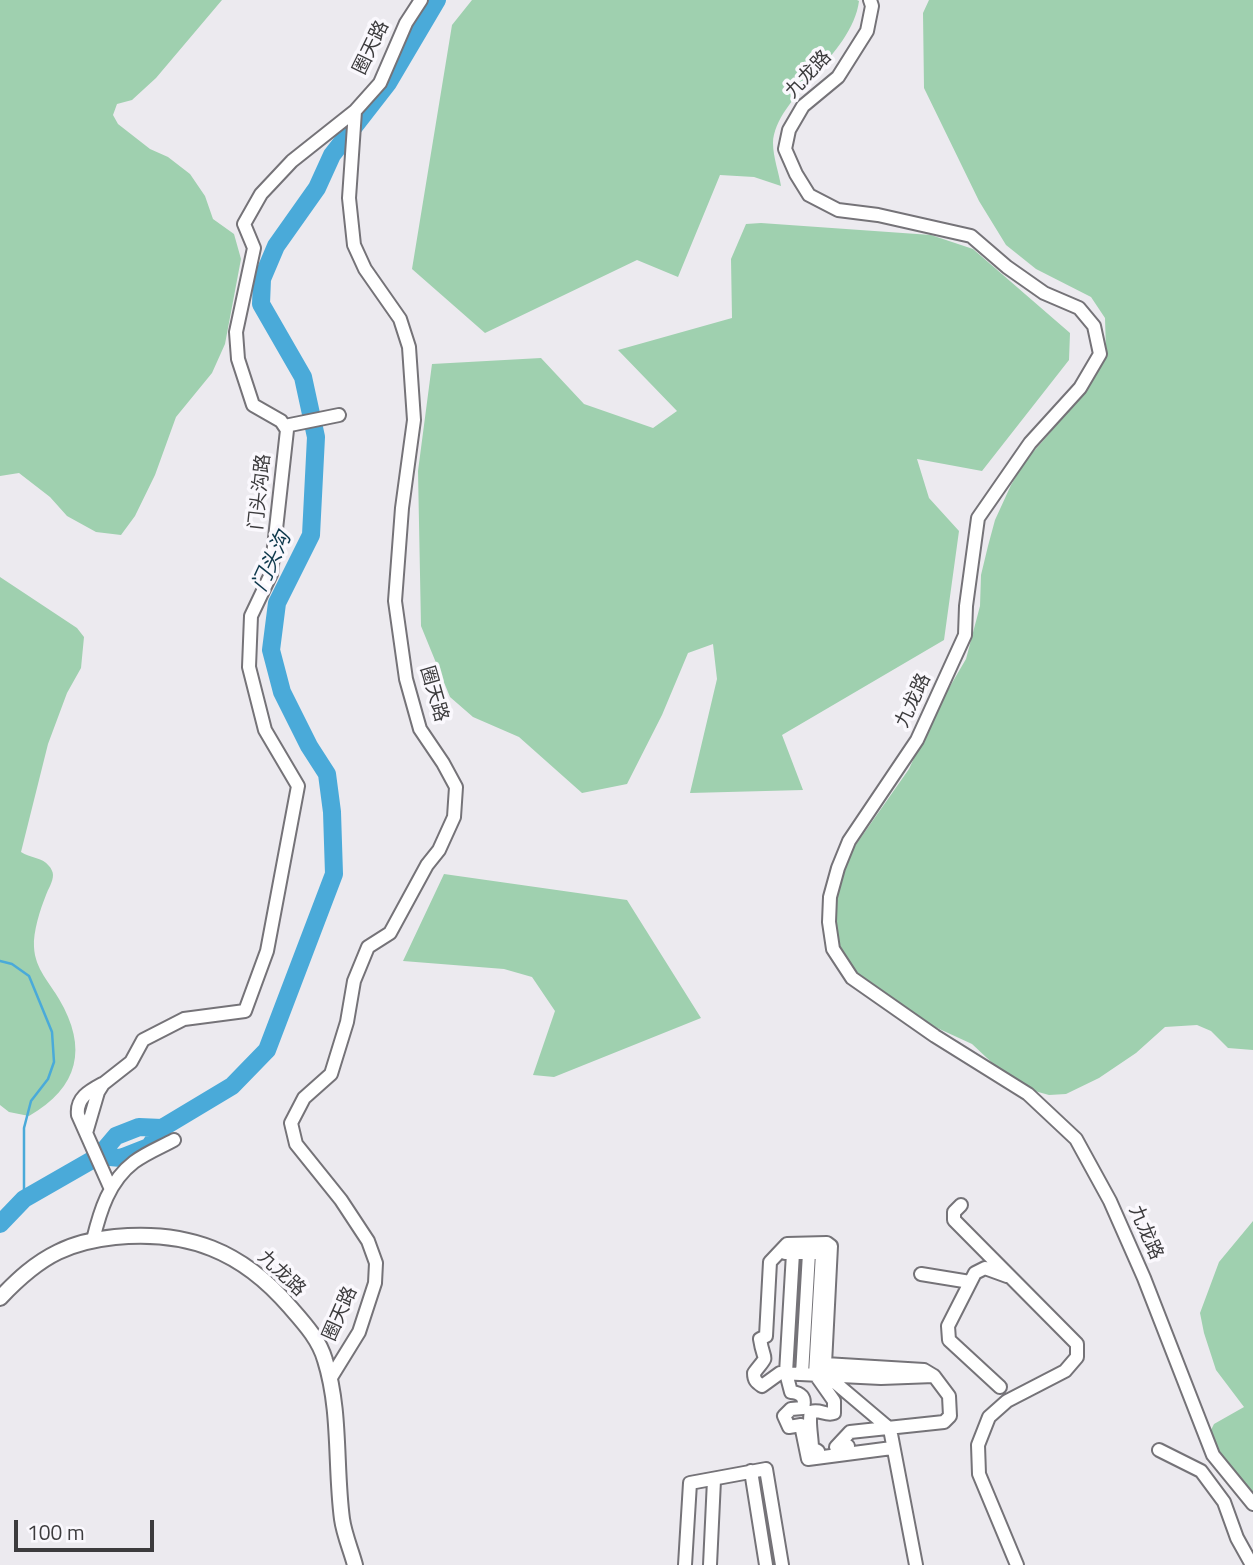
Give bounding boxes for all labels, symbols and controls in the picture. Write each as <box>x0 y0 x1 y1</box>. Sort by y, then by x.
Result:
street label: 圈天路 <box>349 17 395 79</box>
street label: 九龙路 <box>781 46 837 104</box>
street label: 门头沟路 <box>246 453 276 531</box>
water label: 门头沟 <box>248 528 298 596</box>
street label: 圈天路 <box>414 663 452 725</box>
street label: 九龙路 <box>892 670 936 732</box>
street label: 九龙路 <box>1123 1202 1167 1264</box>
street label: 九龙路 <box>252 1246 310 1302</box>
street label: 圈天路 <box>319 1283 363 1345</box>
scale bar <box>18 1506 158 1550</box>
text: 100 m <box>27 1516 84 1548</box>

